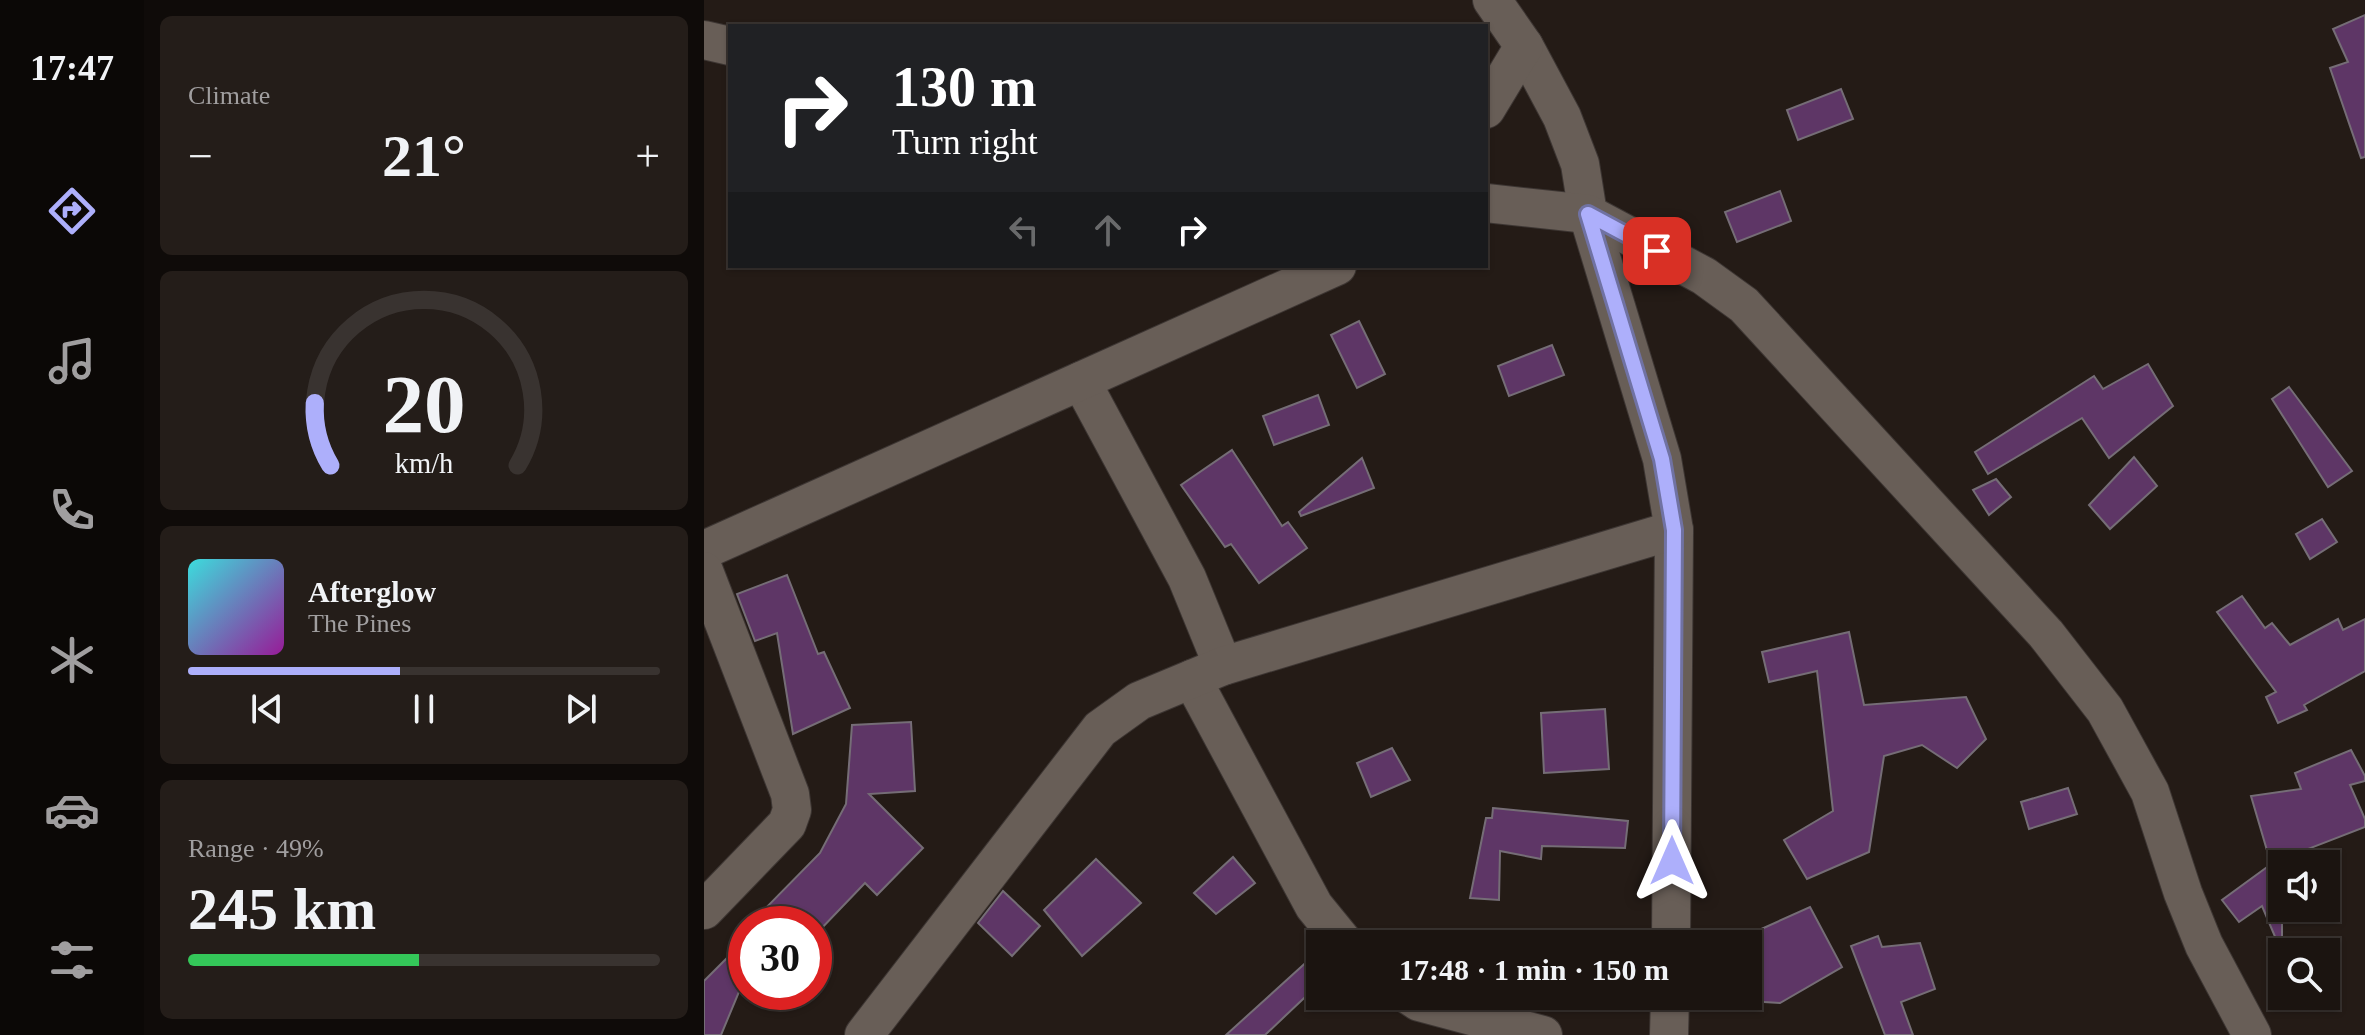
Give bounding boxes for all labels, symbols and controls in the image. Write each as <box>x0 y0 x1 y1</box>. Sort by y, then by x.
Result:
text: 17:47 <box>30 48 114 88</box>
icon: right <box>760 56 864 160</box>
text: 130 m <box>892 56 1037 118</box>
text: Climate <box>188 81 270 110</box>
text: Turn right <box>892 122 1038 162</box>
text: 21° <box>382 123 466 189</box>
text: − <box>188 132 213 181</box>
text: + <box>635 132 660 181</box>
icon: directions <box>44 183 100 239</box>
icon: left <box>1002 208 1046 252</box>
icon: ahead <box>1086 208 1130 252</box>
icon: right <box>1170 208 1214 252</box>
pin <box>1623 217 1691 285</box>
icon: arrive <box>1635 229 1679 273</box>
icon: music <box>44 333 100 389</box>
text: 20 <box>382 358 466 450</box>
text: km/h <box>395 448 453 479</box>
icon: phone <box>44 482 100 538</box>
text: Afterglow <box>308 575 436 608</box>
text: The Pines <box>308 609 411 638</box>
icon: climate <box>44 632 100 688</box>
icon: previous <box>245 687 289 731</box>
icon: pause <box>402 687 446 731</box>
icon: next <box>559 687 603 731</box>
icon: car <box>44 782 100 838</box>
position arrow <box>1630 819 1714 903</box>
text: Range · 49% <box>188 834 324 863</box>
map controls <box>2268 850 2340 1010</box>
button: sound <box>2268 850 2340 922</box>
text: 245 km <box>188 876 376 942</box>
speed limit sign: 30 <box>728 906 832 1010</box>
icon: filters <box>44 932 100 988</box>
button: search <box>2268 938 2340 1010</box>
text: 17:48 · 1 min · 150 m <box>1399 953 1669 986</box>

